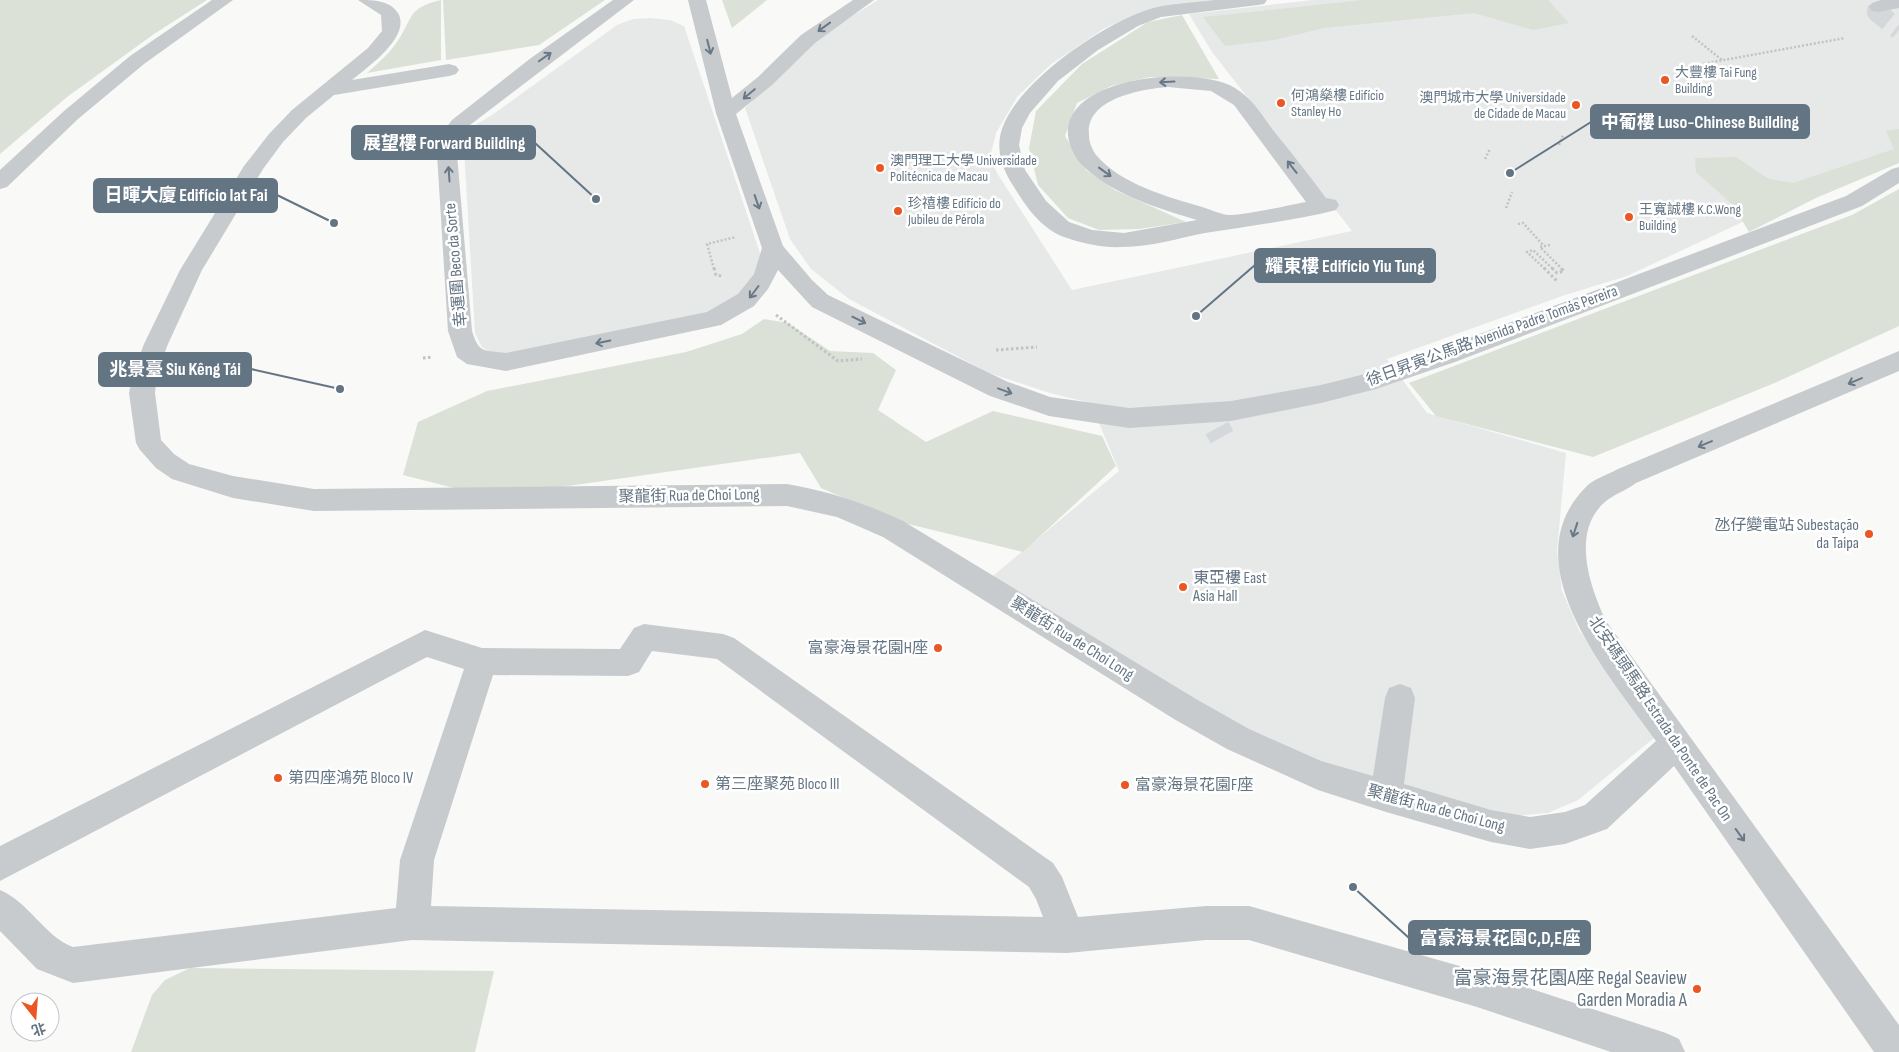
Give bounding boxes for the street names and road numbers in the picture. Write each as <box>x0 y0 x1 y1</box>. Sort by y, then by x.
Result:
street label: 幸運圍 Beco da Sorte <box>441 202 471 328</box>
street label: 徐日昇寅公馬路 Avenida Padre Tomás Pereira <box>1364 282 1620 390</box>
street label: 聚龍街 Rua de Choi Long <box>618 485 760 507</box>
street label: 聚龍街 Rua de Choi Long <box>1007 593 1137 685</box>
street label: 北安碼頭馬路 Estrada da Ponte de Pac On <box>1584 613 1736 825</box>
street label: 聚龍街 Rua de Choi Long <box>1365 782 1507 836</box>

